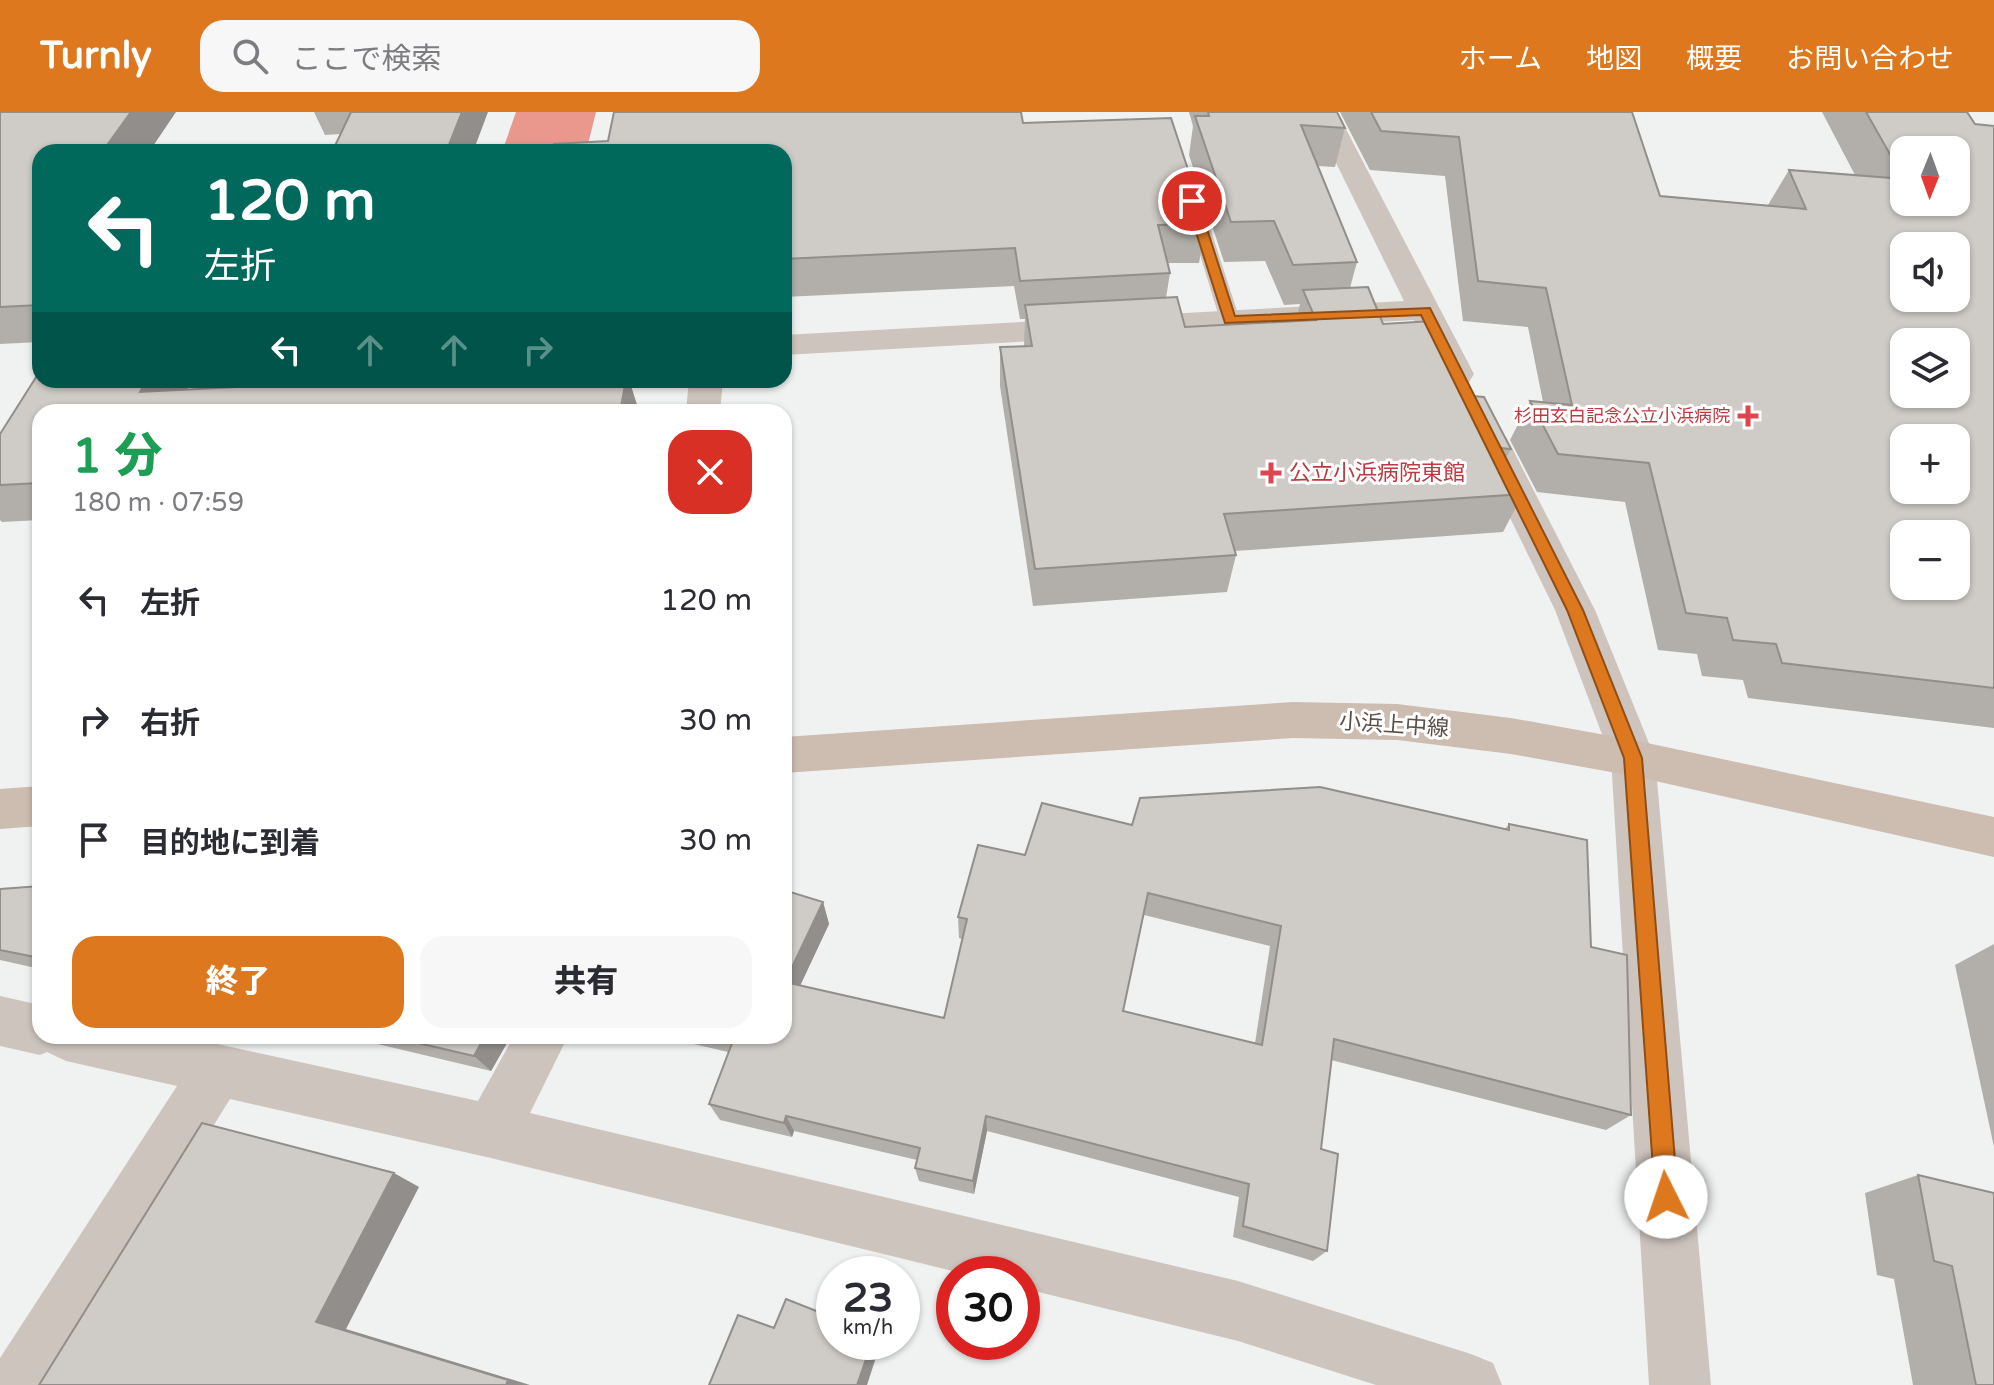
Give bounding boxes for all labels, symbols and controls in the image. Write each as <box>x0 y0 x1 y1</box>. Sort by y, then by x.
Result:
search box <box>200 20 760 92</box>
text: Turnly <box>40 33 152 79</box>
icon: search <box>228 34 272 78</box>
text: ここで検索 <box>292 41 442 78</box>
text: ホーム <box>1459 42 1542 76</box>
text: 地図 <box>1586 42 1642 76</box>
text: 概要 <box>1686 42 1742 76</box>
text: お問い合わせ <box>1786 42 1954 76</box>
north arrow <box>1890 136 1970 216</box>
map controls <box>1890 136 1970 600</box>
pin <box>1158 167 1226 235</box>
text: 120 m <box>204 168 375 235</box>
icon: left <box>72 176 176 280</box>
icon: arrive <box>1170 179 1214 223</box>
button: sound <box>1890 232 1970 312</box>
text: 左折 <box>204 245 276 288</box>
icon: left <box>264 328 308 372</box>
icon: ahead <box>348 328 392 372</box>
icon: ahead <box>432 328 476 372</box>
icon: right <box>516 328 560 372</box>
button: layers <box>1890 328 1970 408</box>
place label: 杉田玄白記念公立小浜病院 <box>1514 405 1730 427</box>
marker: 杉田玄白記念公立小浜病院 <box>1737 405 1759 427</box>
button: + <box>1890 424 1970 504</box>
text: 1 分 <box>72 428 163 486</box>
button: close <box>668 430 752 514</box>
place label: 公立小浜病院東館 <box>1289 460 1465 486</box>
marker: 公立小浜病院東館 <box>1260 462 1282 484</box>
text: 180 m · 07:59 <box>72 487 244 518</box>
button: − <box>1890 520 1970 600</box>
icon: left <box>72 578 116 622</box>
text: 120 m <box>660 582 752 619</box>
text: 左折 <box>140 585 200 622</box>
icon: right <box>72 698 116 742</box>
text: 30 m <box>679 702 752 739</box>
text: 右折 <box>140 705 200 742</box>
street label: 小浜上中線 <box>1338 708 1450 742</box>
icon: arrive <box>72 818 116 862</box>
text: 30 m <box>679 822 752 859</box>
text: 目的地に到着 <box>140 825 320 862</box>
button: 終了 <box>72 936 404 1028</box>
button: 共有 <box>420 936 752 1028</box>
position arrow <box>1624 1155 1708 1239</box>
speed limit sign: 30 <box>936 1256 1040 1360</box>
text: 23 <box>843 1274 893 1322</box>
text: km/h <box>843 1316 893 1340</box>

